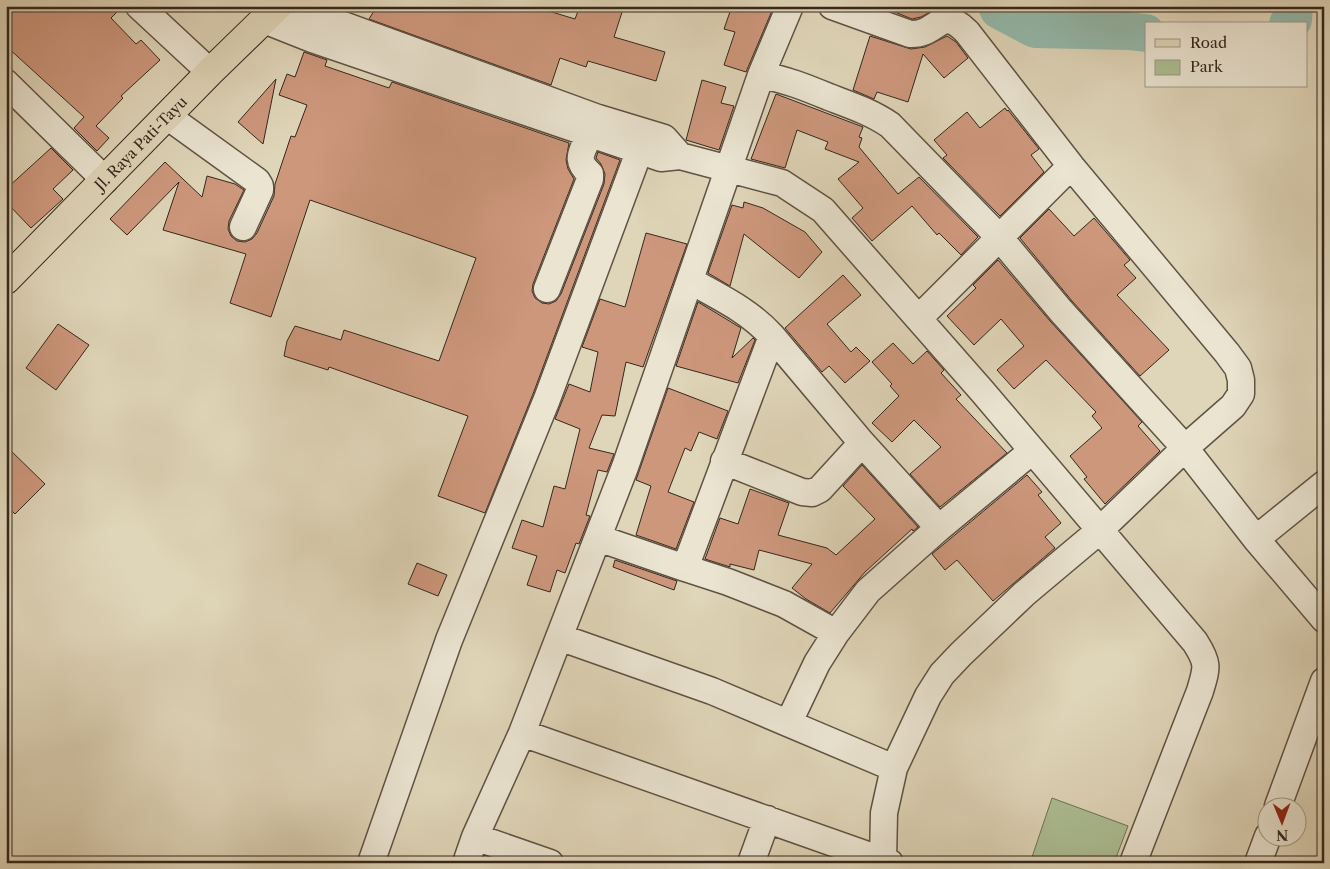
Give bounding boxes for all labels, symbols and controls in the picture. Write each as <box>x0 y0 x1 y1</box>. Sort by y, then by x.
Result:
legend <box>1145 22 1308 88</box>
text: Road <box>1190 33 1227 52</box>
text: Park <box>1190 57 1224 76</box>
street label: Jl. Raya Pati-Tayu <box>89 92 191 195</box>
north arrow <box>1258 796 1308 846</box>
text: N <box>1276 826 1288 844</box>

